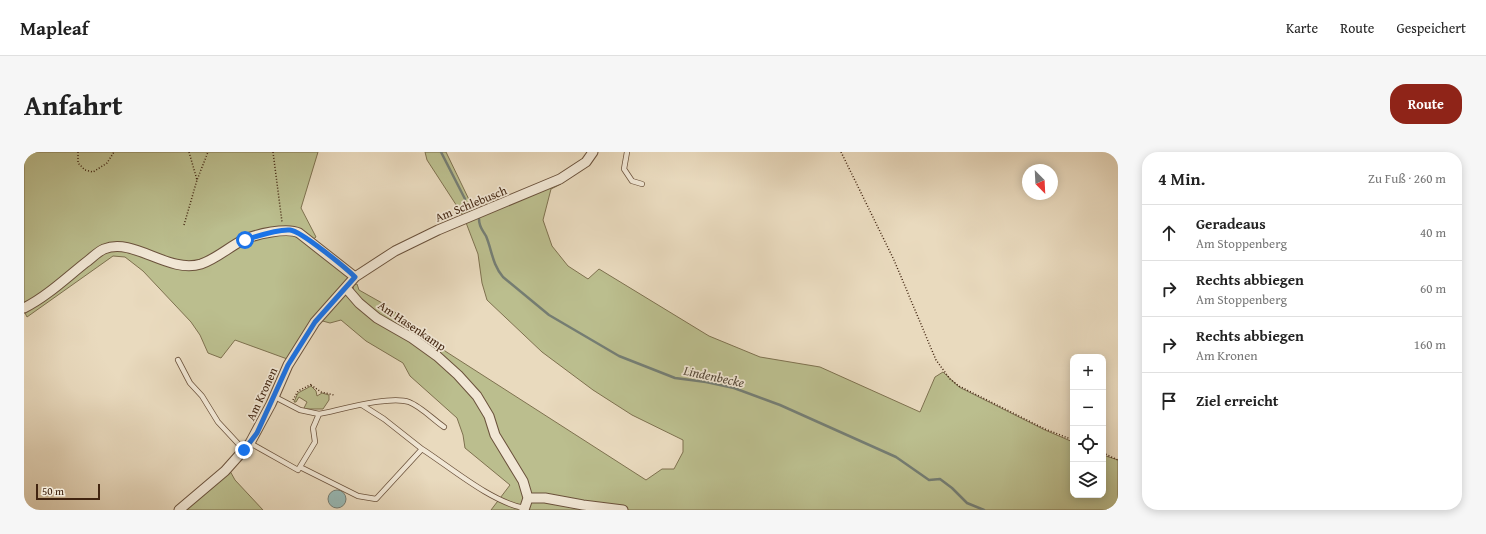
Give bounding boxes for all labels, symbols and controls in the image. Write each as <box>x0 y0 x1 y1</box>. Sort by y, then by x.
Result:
text: Mapleaf <box>20 14 89 42</box>
text: Karte <box>1286 18 1318 38</box>
text: Route <box>1340 18 1374 38</box>
text: Gespeichert <box>1396 18 1466 38</box>
text: Anfahrt <box>24 84 123 125</box>
button: Route <box>1390 84 1462 124</box>
north arrow <box>1022 164 1058 200</box>
text: 4 Min. <box>1158 166 1205 191</box>
text: Zu Fuß · 260 m <box>1368 169 1446 188</box>
street label: Am Schlebusch <box>432 181 509 226</box>
text: Geradeaus <box>1196 213 1266 234</box>
icon: ahead <box>1158 222 1180 244</box>
text: 40 m <box>1420 223 1446 242</box>
route start <box>236 231 254 249</box>
text: Am Stoppenberg <box>1196 234 1287 253</box>
text: Rechts abbiegen <box>1196 269 1304 290</box>
icon: right <box>1158 278 1180 300</box>
text: 60 m <box>1420 279 1446 298</box>
text: Am Stoppenberg <box>1196 290 1287 309</box>
street label: Am Hasenkamp <box>375 297 450 355</box>
text: Rechts abbiegen <box>1196 325 1304 346</box>
icon: right <box>1158 334 1180 356</box>
text: 160 m <box>1414 335 1446 354</box>
text: Am Kronen <box>1196 346 1258 365</box>
map controls <box>1070 354 1106 498</box>
button: + <box>1070 354 1106 390</box>
water label: Lindenbecke <box>681 361 746 392</box>
street label: Am Kronen <box>242 364 281 423</box>
button: − <box>1070 390 1106 426</box>
icon: arrive <box>1158 390 1180 412</box>
text: Ziel erreicht <box>1196 390 1278 411</box>
button: locate <box>1070 426 1106 462</box>
route end <box>235 441 253 459</box>
button: layers <box>1070 462 1106 498</box>
scale bar <box>36 482 100 501</box>
text: 50 m <box>42 483 64 499</box>

